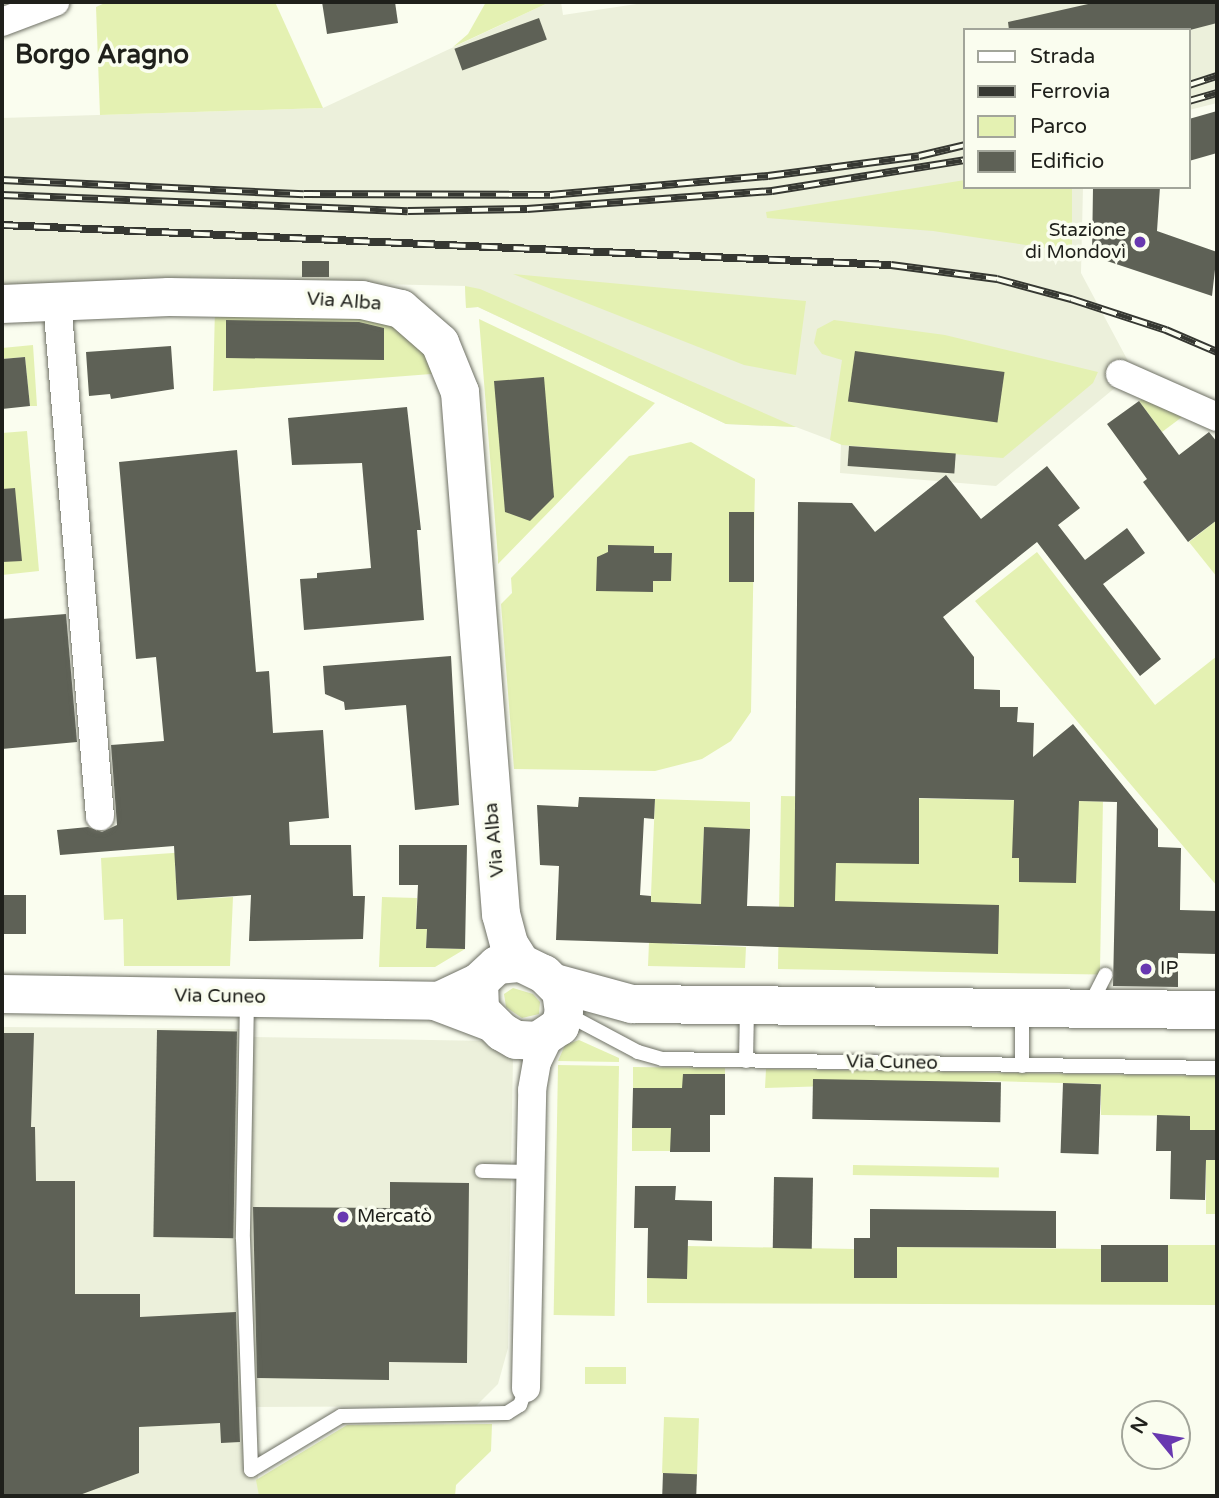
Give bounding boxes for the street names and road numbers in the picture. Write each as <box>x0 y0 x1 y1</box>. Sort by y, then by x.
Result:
street label: Via Alba <box>306 288 382 316</box>
street label: Via Alba <box>480 802 510 878</box>
street label: Via Cuneo <box>174 985 266 1009</box>
street label: Via Cuneo <box>846 1051 938 1075</box>

